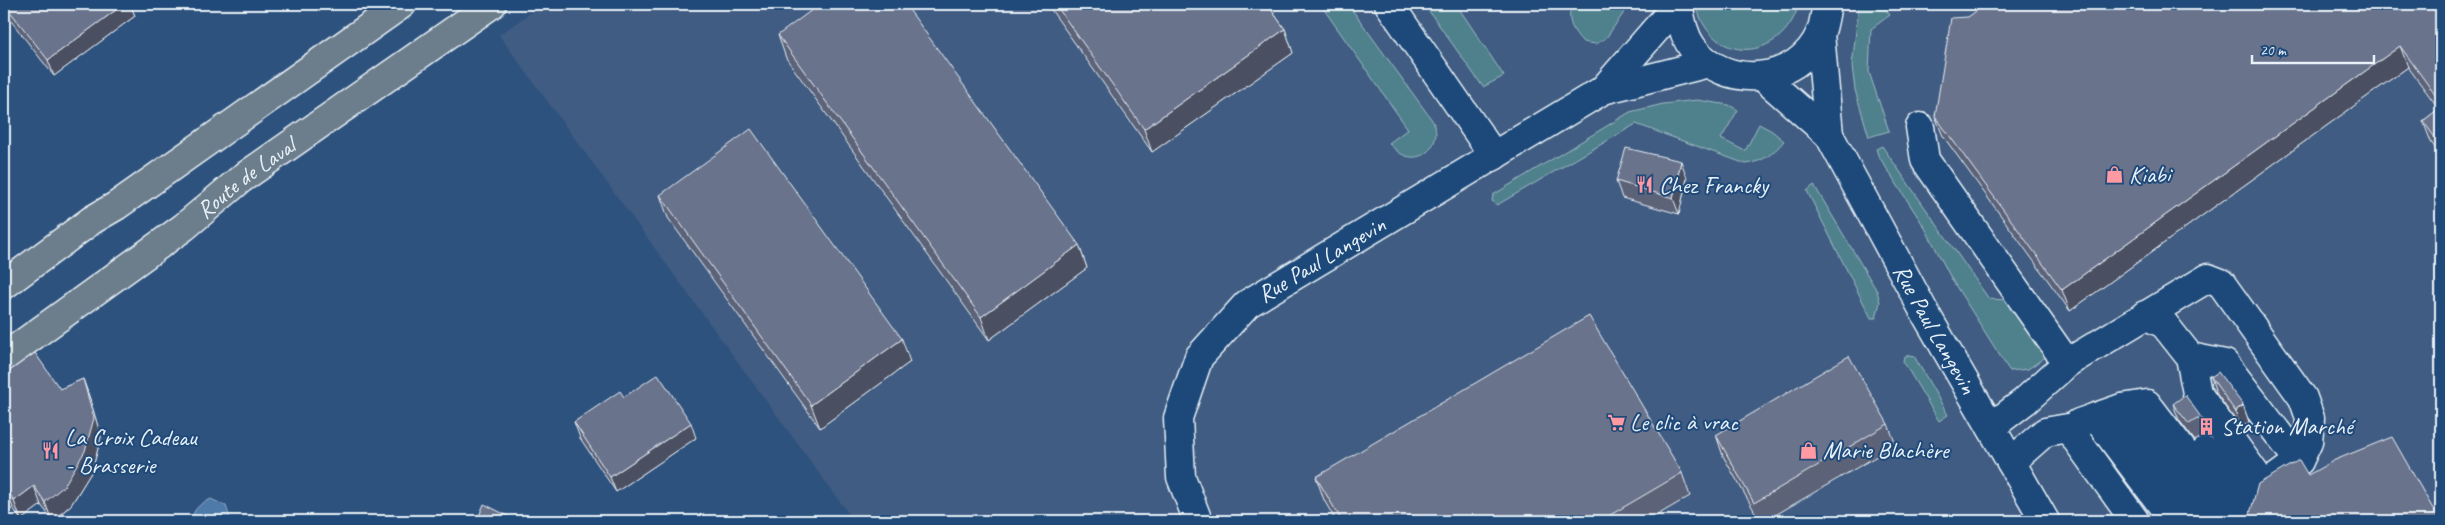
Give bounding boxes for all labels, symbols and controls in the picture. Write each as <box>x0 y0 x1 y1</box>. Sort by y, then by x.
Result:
scale bar <box>2252 32 2375 64</box>
text: 20 m <box>2260 41 2287 60</box>
street label: Route de Laval <box>190 129 304 225</box>
place label: Kiabi <box>2129 159 2174 189</box>
shop icon: Kiabi <box>2105 164 2125 184</box>
place label: Chez Francky <box>1659 170 1770 200</box>
restaurant icon: Chez Francky <box>1635 175 1655 195</box>
street label: Rue Paul Langevin <box>1252 209 1391 309</box>
street label: Rue Paul Langevin <box>1887 259 1984 399</box>
place label: Le clic à vrac <box>1630 407 1739 437</box>
place label: Station Marché <box>2221 411 2357 441</box>
supermarket icon: Le clic à vrac <box>1606 412 1626 432</box>
building icon: Station Marché <box>2197 416 2217 436</box>
place label: La Croix Cadeau - Brasserie <box>65 422 199 480</box>
place label: Marie Blachère <box>1823 435 1951 465</box>
shop icon: Marie Blachère <box>1799 440 1819 460</box>
restaurant icon: La Croix Cadeau - Brasserie <box>41 441 61 461</box>

